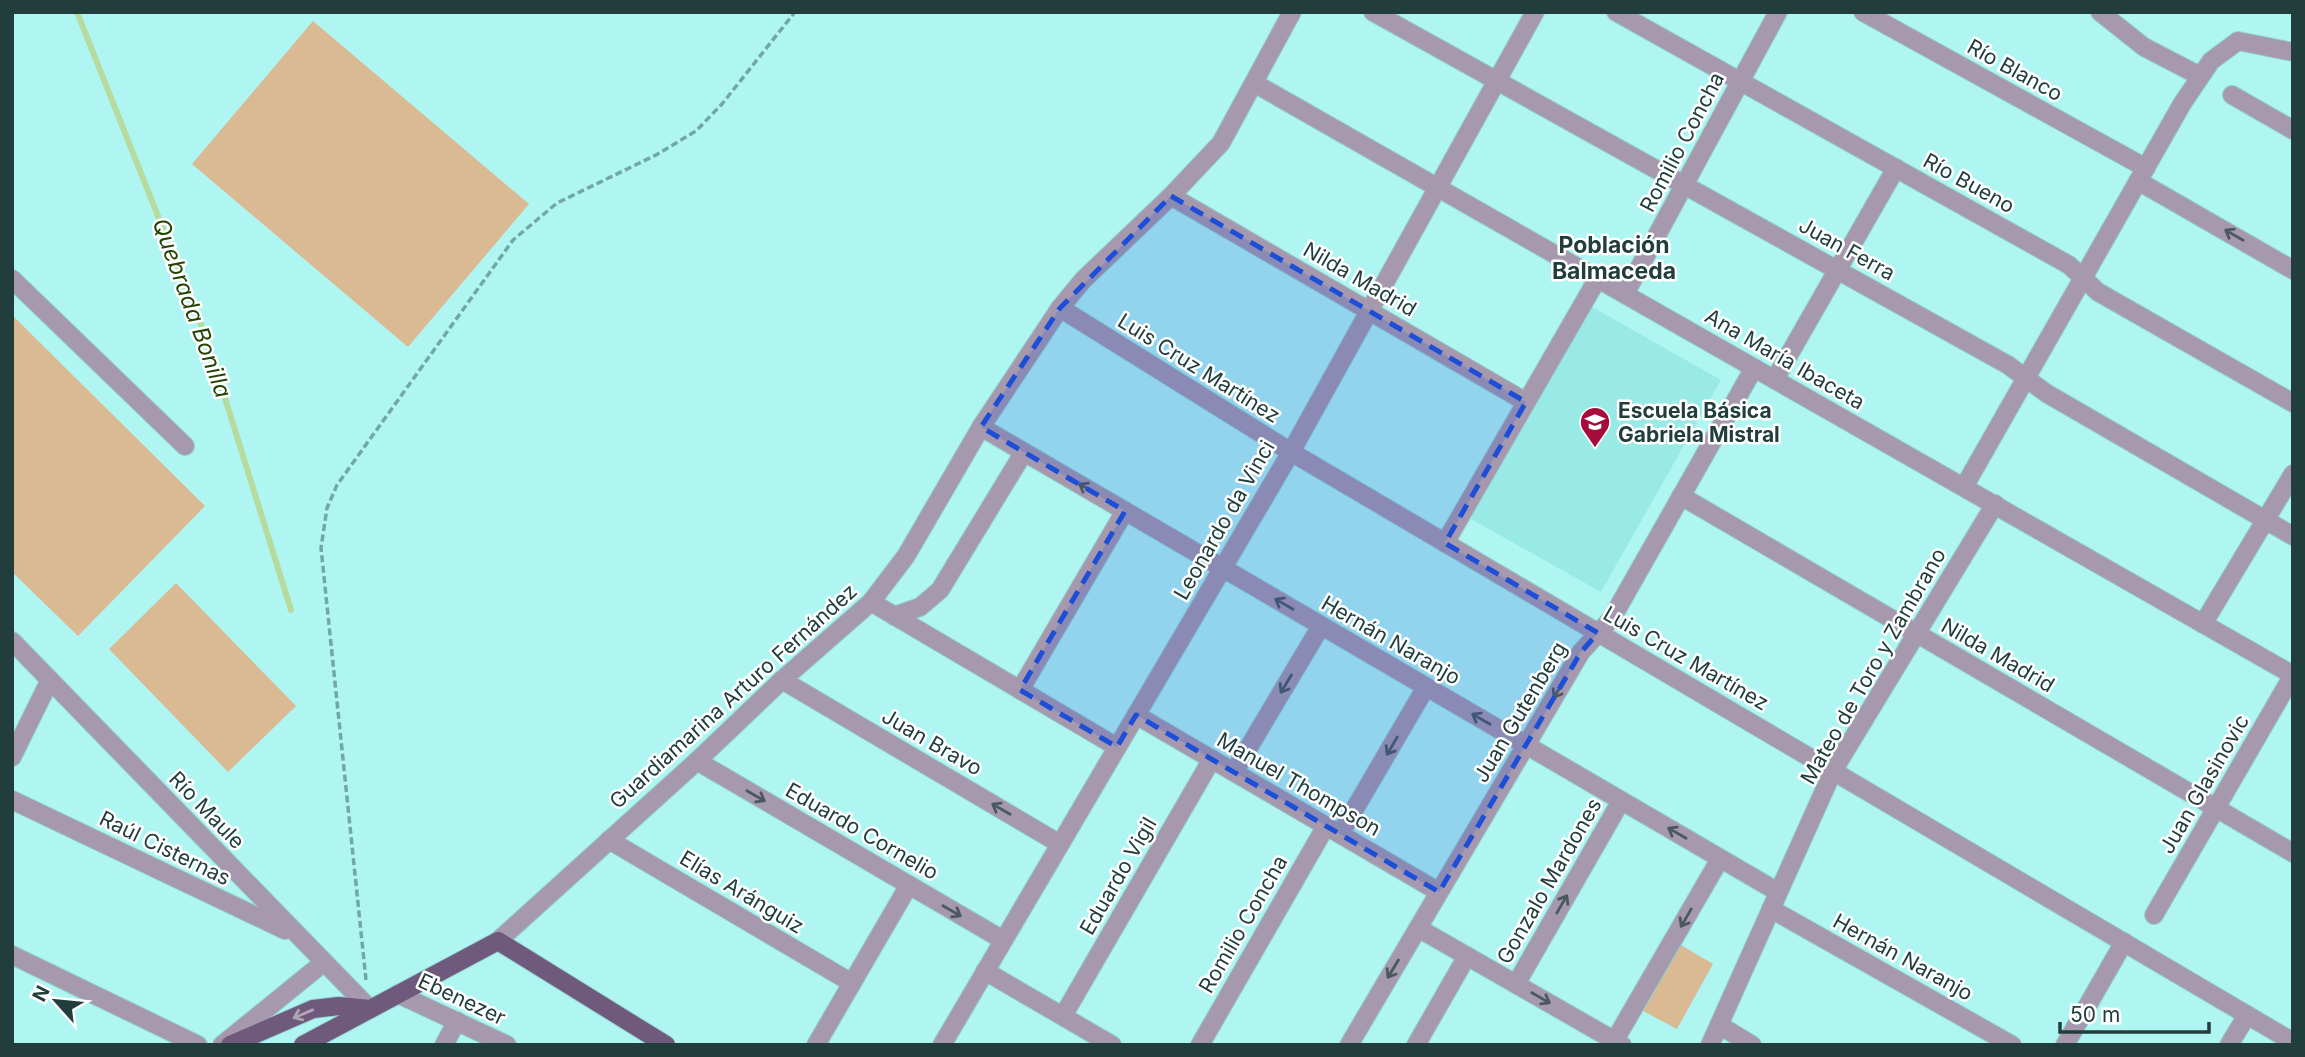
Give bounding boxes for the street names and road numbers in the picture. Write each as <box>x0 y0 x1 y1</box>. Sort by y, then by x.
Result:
street label: Río Blanco <box>1963 34 2067 106</box>
street label: Romilio Concha <box>1635 68 1729 216</box>
street label: Río Bueno <box>1919 148 2019 218</box>
street label: Juan Ferra <box>1794 212 1900 286</box>
street label: Nilda Madrid <box>1299 237 1421 321</box>
street label: Ana María Ibaceta <box>1701 303 1869 415</box>
street label: Luis Cruz Martínez <box>1113 308 1285 428</box>
street label: Leonardo da Vinci <box>1168 436 1280 604</box>
street label: Mateo de Toro y Zambrano <box>1795 544 1951 788</box>
street label: Guardiamarina Arturo Fernández <box>604 578 862 814</box>
street label: Hernán Naranjo <box>1317 590 1465 690</box>
street label: Luis Cruz Martínez <box>1599 601 1773 715</box>
street label: Nilda Madrid <box>1937 613 2059 697</box>
street label: Juan Gutenberg <box>1468 637 1572 787</box>
street label: Juan Bravo <box>877 703 987 781</box>
street label: Juan Glasinovic <box>2154 710 2254 858</box>
street label: Manuel Thompson <box>1213 727 1385 841</box>
street label: Río Maule <box>164 766 250 854</box>
street label: Eduardo Cornelio <box>781 777 943 885</box>
street label: Gonzalo Mardones <box>1491 794 1607 968</box>
street label: Raúl Cisternas <box>95 806 235 890</box>
street label: Eduardo Vigil <box>1074 813 1162 939</box>
street label: Elías Aránguiz <box>675 845 809 939</box>
street label: Romilio Concha <box>1194 851 1292 997</box>
street label: Hernán Naranjo <box>1829 908 1977 1006</box>
street label: Ebenezer <box>414 968 510 1030</box>

